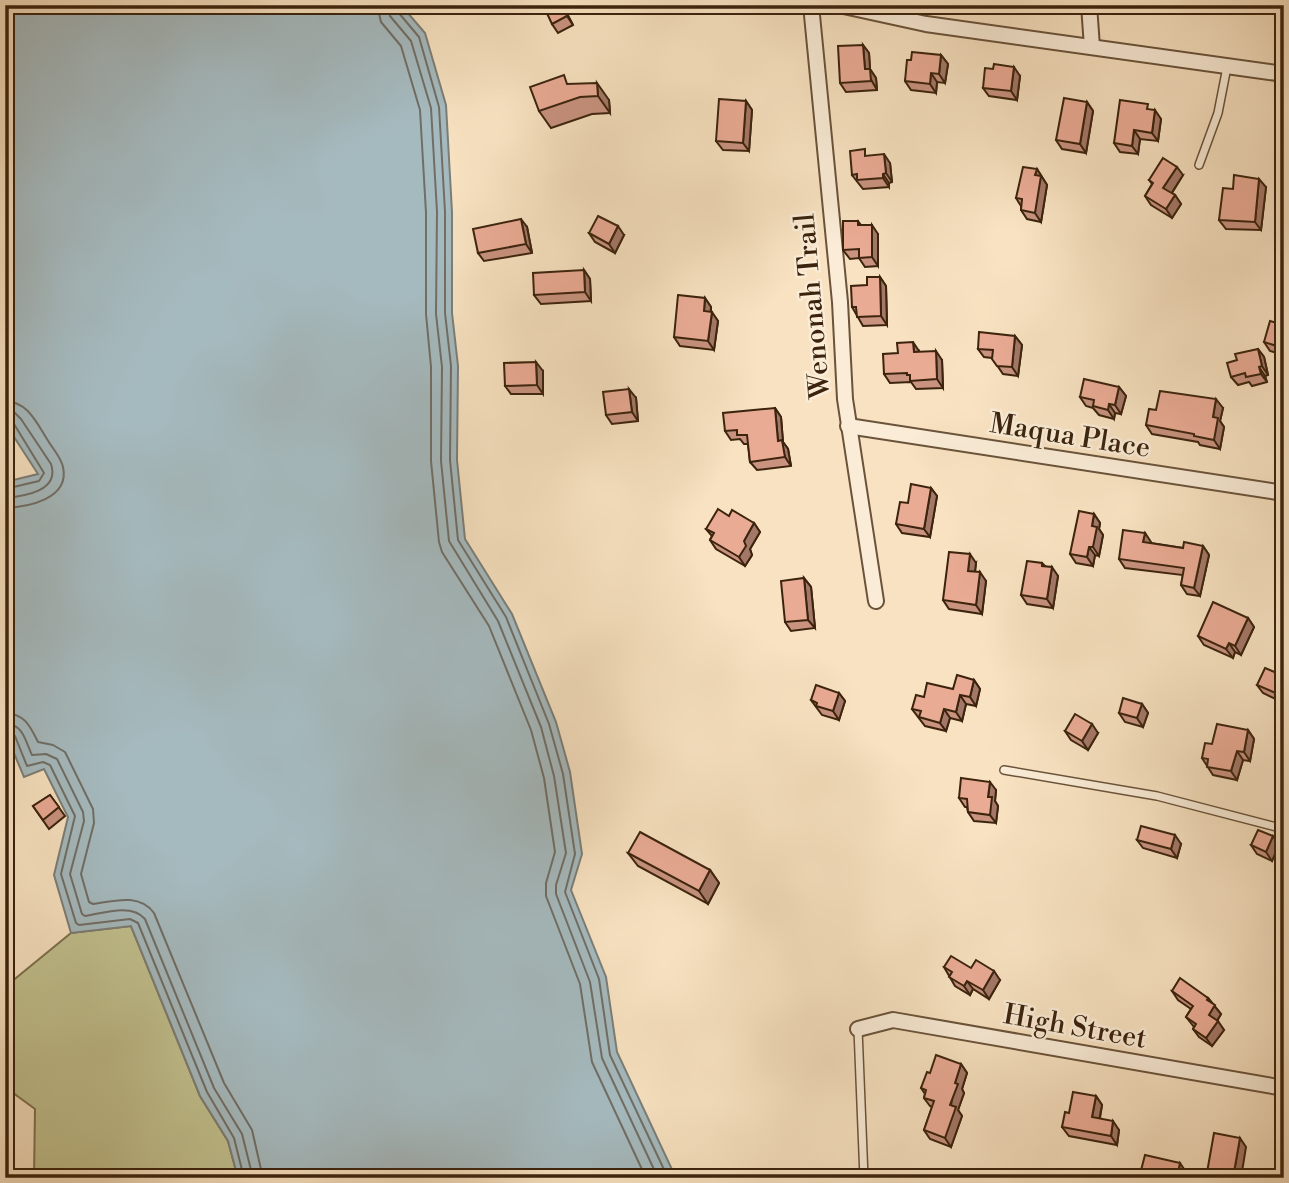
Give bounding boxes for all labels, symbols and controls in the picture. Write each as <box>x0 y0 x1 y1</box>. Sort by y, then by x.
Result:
street label: Wenonah Trail <box>787 212 839 401</box>
street label: Maqua Place <box>987 406 1153 466</box>
street label: High Street <box>1001 997 1149 1057</box>

